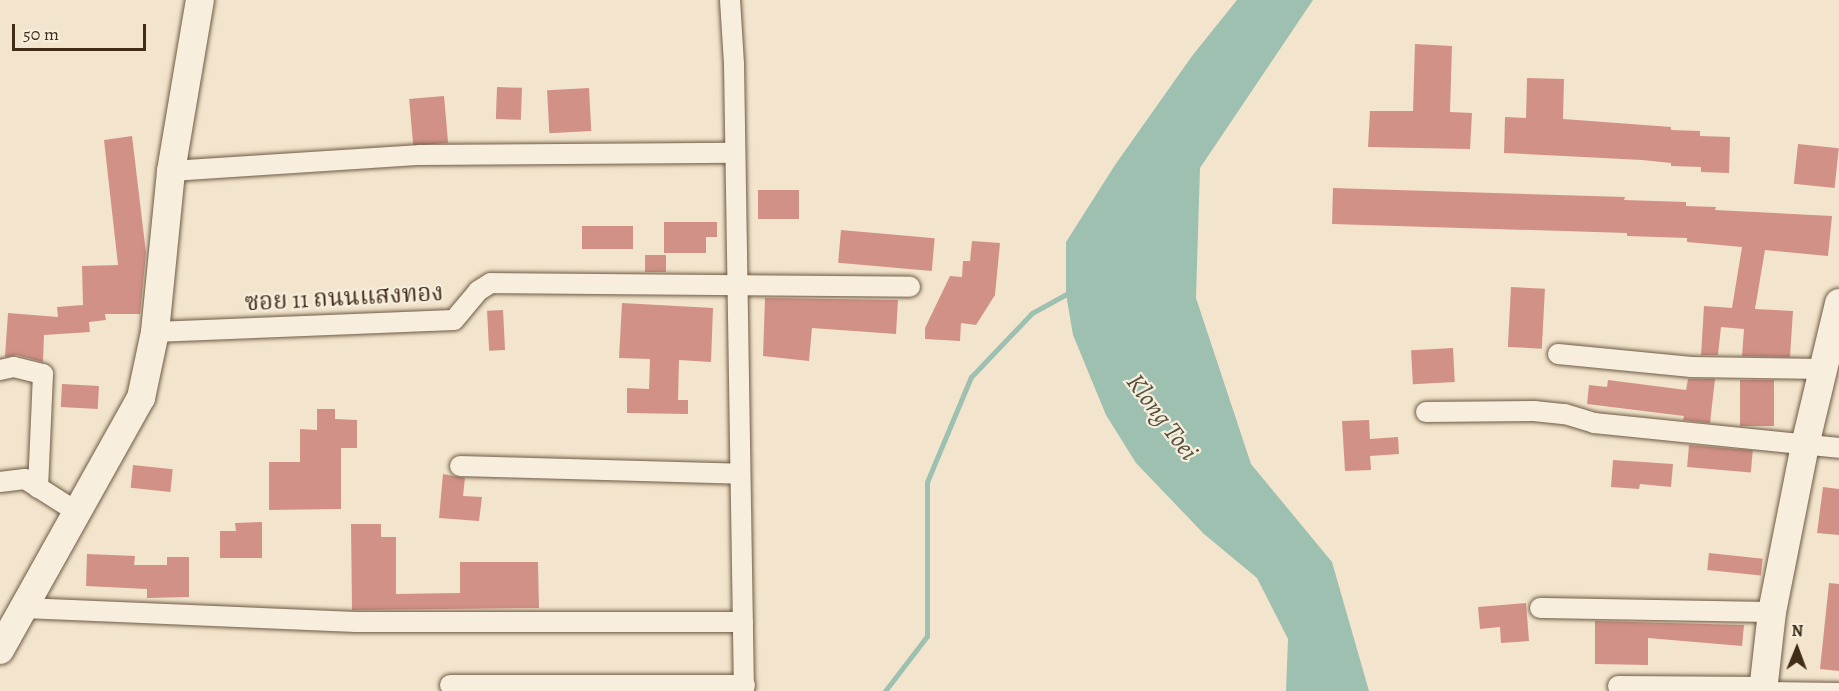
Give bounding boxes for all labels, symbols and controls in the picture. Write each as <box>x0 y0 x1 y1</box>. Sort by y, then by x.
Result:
scale bar <box>15 12 148 50</box>
text: 50 m <box>23 22 59 46</box>
street label: ซอย 11 ถนนแสงทอง <box>244 278 444 318</box>
water label: Klong Toei <box>1119 368 1205 466</box>
north arrow <box>1767 619 1827 679</box>
text: N <box>1791 620 1803 642</box>

